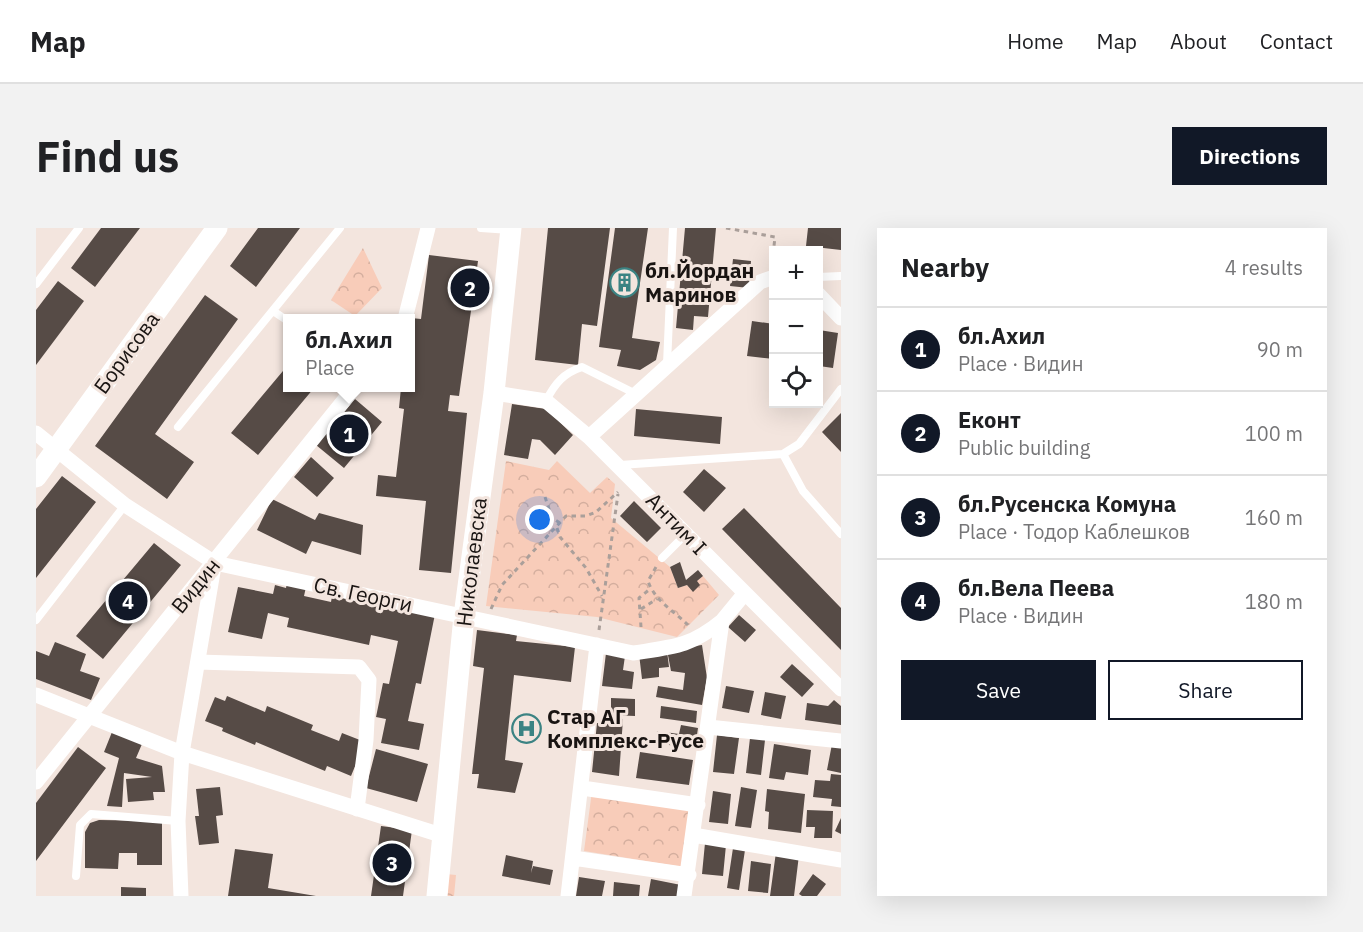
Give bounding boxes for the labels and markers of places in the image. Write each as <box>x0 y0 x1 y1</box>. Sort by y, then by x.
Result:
place label: бл.Йордан Маринов <box>645 256 754 308</box>
pin: 2 <box>450 266 490 310</box>
building icon: бл.Йордан Маринов <box>608 267 640 299</box>
pin: 1 <box>330 412 368 456</box>
pin: 4 <box>108 578 148 623</box>
place label: Стар АГ Комплекс-Русе <box>547 702 704 754</box>
hospital icon: Стар АГ Комплекс-Русе <box>510 713 542 745</box>
pin: 3 <box>372 840 412 886</box>

